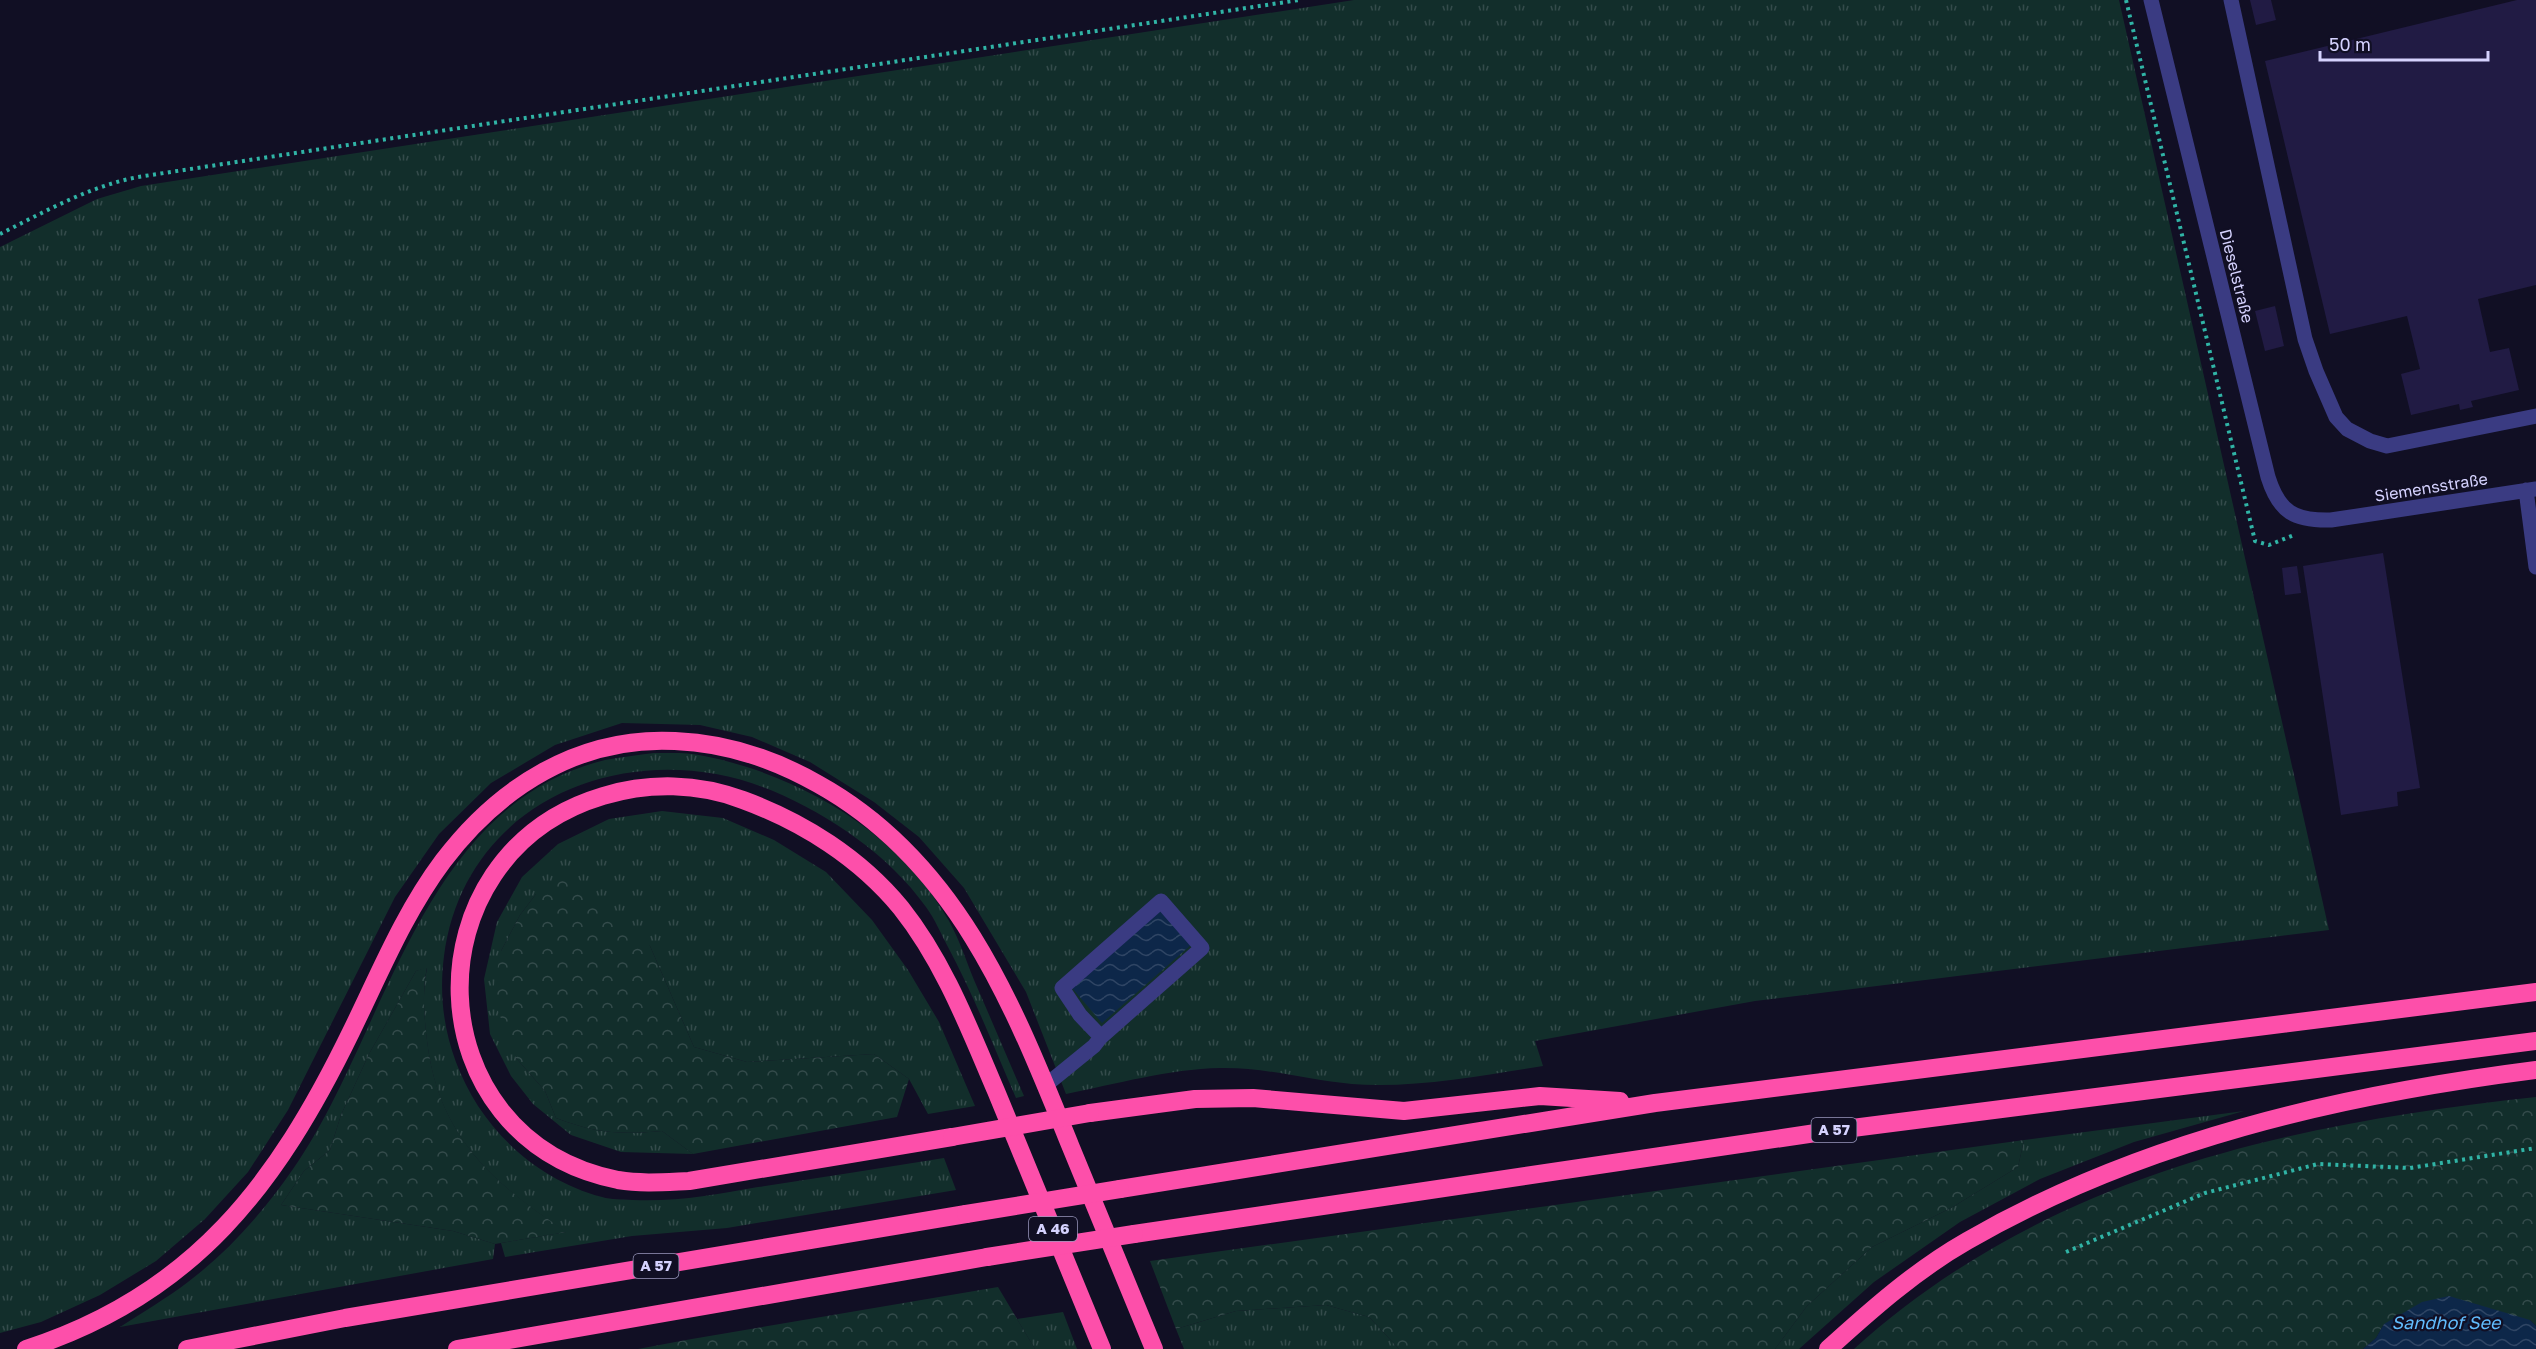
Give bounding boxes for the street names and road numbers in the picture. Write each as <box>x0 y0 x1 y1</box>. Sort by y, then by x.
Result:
street label: Dieselstraße <box>2216 227 2258 325</box>
street label: Siemensstraße <box>2373 468 2489 506</box>
road number: A 57 <box>1812 1118 1856 1142</box>
road number: A 46 <box>1029 1217 1077 1241</box>
road number: A 57 <box>634 1254 678 1278</box>

